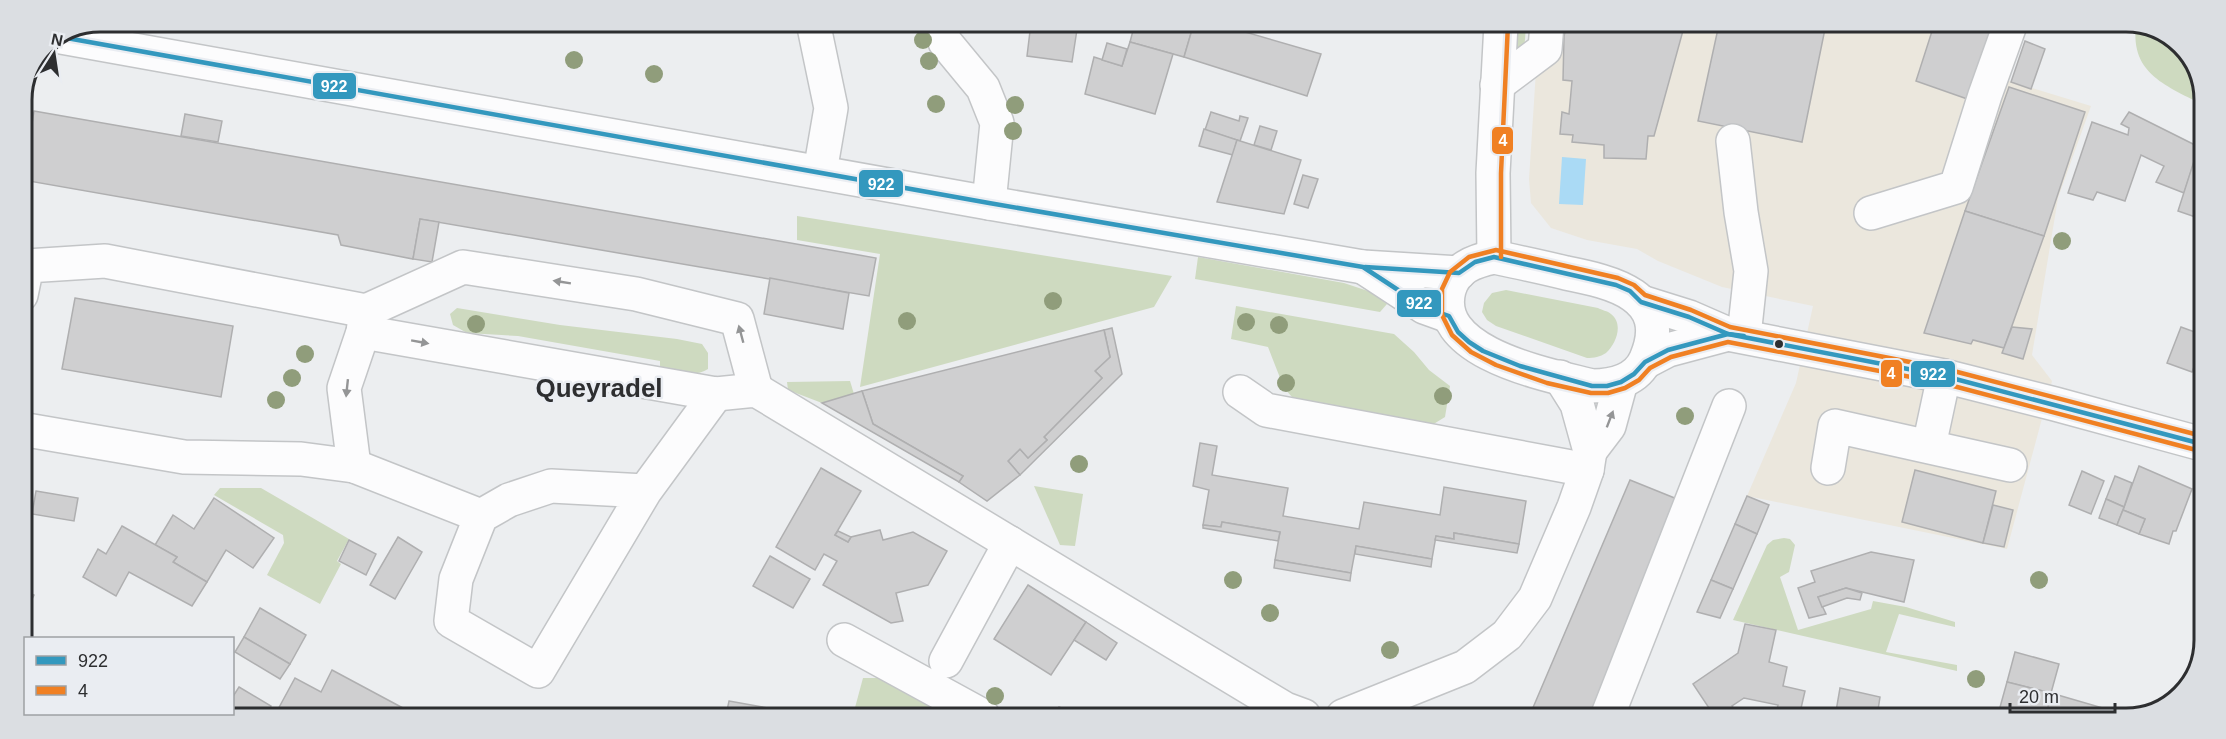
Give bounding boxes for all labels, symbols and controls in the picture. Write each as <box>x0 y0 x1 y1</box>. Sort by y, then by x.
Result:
north arrow <box>24 24 84 84</box>
text: N <box>50 30 64 49</box>
line badge: 922 <box>312 72 357 100</box>
text: 922 <box>321 78 347 95</box>
line badge: 4 <box>1491 126 1514 155</box>
text: 4 <box>1499 132 1508 149</box>
line badge: 922 <box>858 169 904 198</box>
text: 922 <box>868 176 894 193</box>
one-way arrow <box>552 278 571 287</box>
line badge: 922 <box>1396 289 1442 318</box>
text: 922 <box>1406 295 1432 312</box>
one-way arrow <box>736 325 745 343</box>
one-way arrow <box>411 338 430 347</box>
unlabelled marker <box>1773 338 1785 350</box>
line badge: 4 <box>1880 359 1903 388</box>
line badge: 922 <box>1910 360 1956 388</box>
text: 4 <box>1887 365 1896 382</box>
text: 922 <box>1920 366 1946 383</box>
district label: Queyradel <box>535 373 663 403</box>
one-way arrow <box>342 379 352 398</box>
one-way arrow <box>1606 410 1616 428</box>
legend <box>24 637 234 715</box>
text: 922 <box>78 651 108 671</box>
scale bar <box>2010 676 2115 714</box>
text: 4 <box>78 681 88 701</box>
text: 20 m <box>2019 687 2059 707</box>

